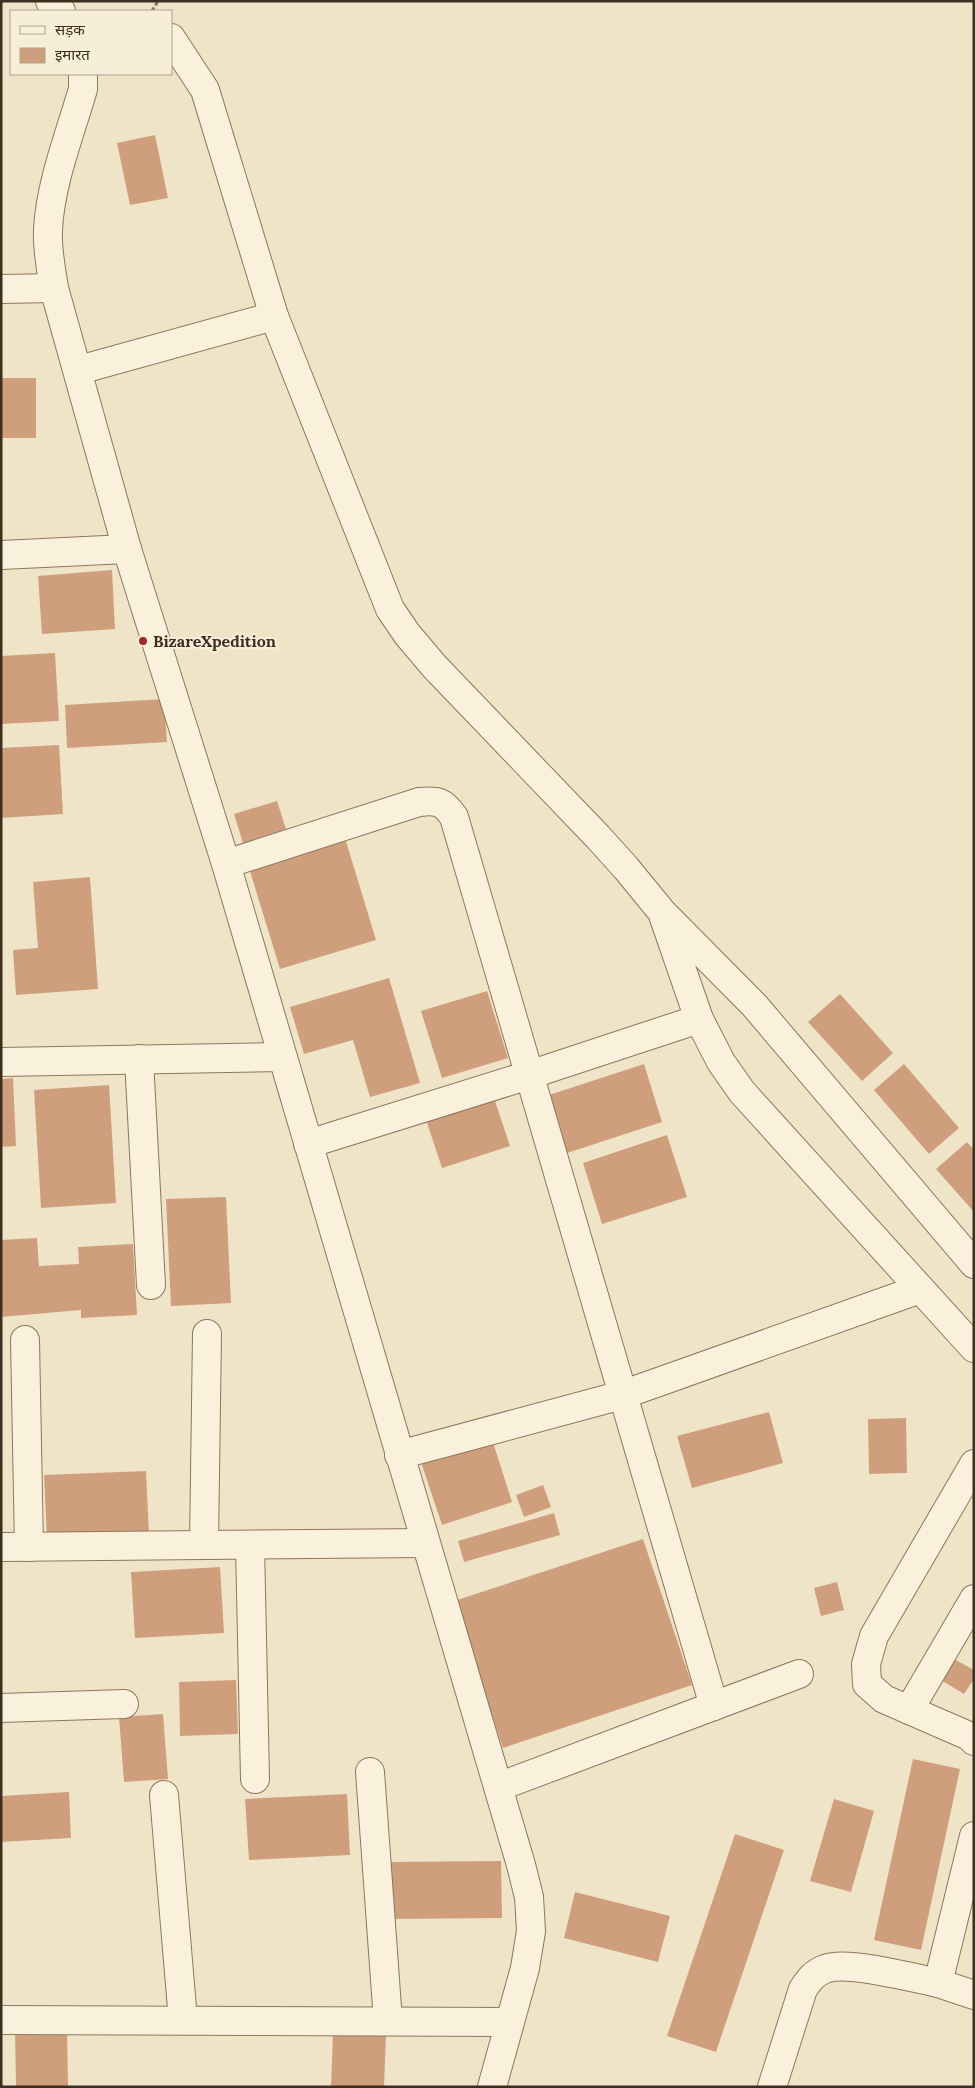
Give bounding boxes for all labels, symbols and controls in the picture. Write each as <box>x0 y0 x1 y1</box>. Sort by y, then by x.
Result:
legend <box>10 10 172 75</box>
text: सड़क <box>55 20 85 39</box>
text: इमारत <box>55 45 90 64</box>
place label: BizareXpedition <box>153 631 276 651</box>
marker: BizareXpedition <box>137 635 149 647</box>

